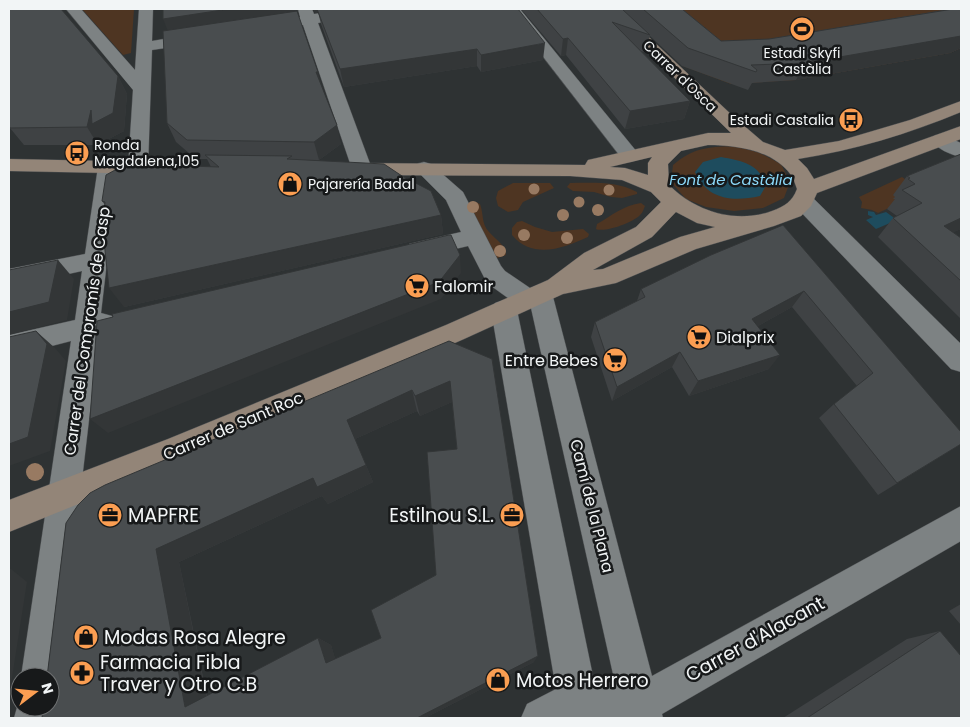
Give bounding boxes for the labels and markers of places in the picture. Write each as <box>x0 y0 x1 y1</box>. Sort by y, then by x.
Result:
sports icon: Estadi Skyfi Castàlia <box>789 16 815 42</box>
place label: Estadi Skyfi Castàlia <box>763 43 841 79</box>
bus stop icon: Estadi Castalia <box>838 107 864 133</box>
place label: Estadi Castalia <box>730 110 834 130</box>
place label: Ronda Magdalena,105 <box>94 135 199 171</box>
bus stop icon: Ronda Magdalena,105 <box>64 140 90 166</box>
shop icon: Pajarería Badal <box>277 171 303 197</box>
place label: Pajarería Badal <box>308 174 415 194</box>
supermarket icon: Falomir <box>404 273 430 299</box>
place label: Falomir <box>434 275 493 298</box>
supermarket icon: Dialprix <box>686 324 712 350</box>
place label: Dialprix <box>716 326 775 349</box>
supermarket icon: Entre Bebes <box>602 347 628 373</box>
place label: Entre Bebes <box>505 349 598 372</box>
office icon: MAPFRE <box>97 502 123 528</box>
place label: MAPFRE <box>128 502 199 529</box>
place label: Estilnou S.L. <box>389 502 494 529</box>
office icon: Estilnou S.L. <box>499 502 525 528</box>
shop icon: Modas Rosa Alegre <box>73 624 99 650</box>
place label: Modas Rosa Alegre <box>104 624 286 651</box>
place label: Farmacia Fibla Traver y Otro C.B <box>100 649 257 698</box>
pharmacy icon: Farmacia Fibla Traver y Otro C.B <box>69 660 95 686</box>
shop icon: Motos Herrero <box>485 667 511 693</box>
place label: Motos Herrero <box>516 667 649 694</box>

